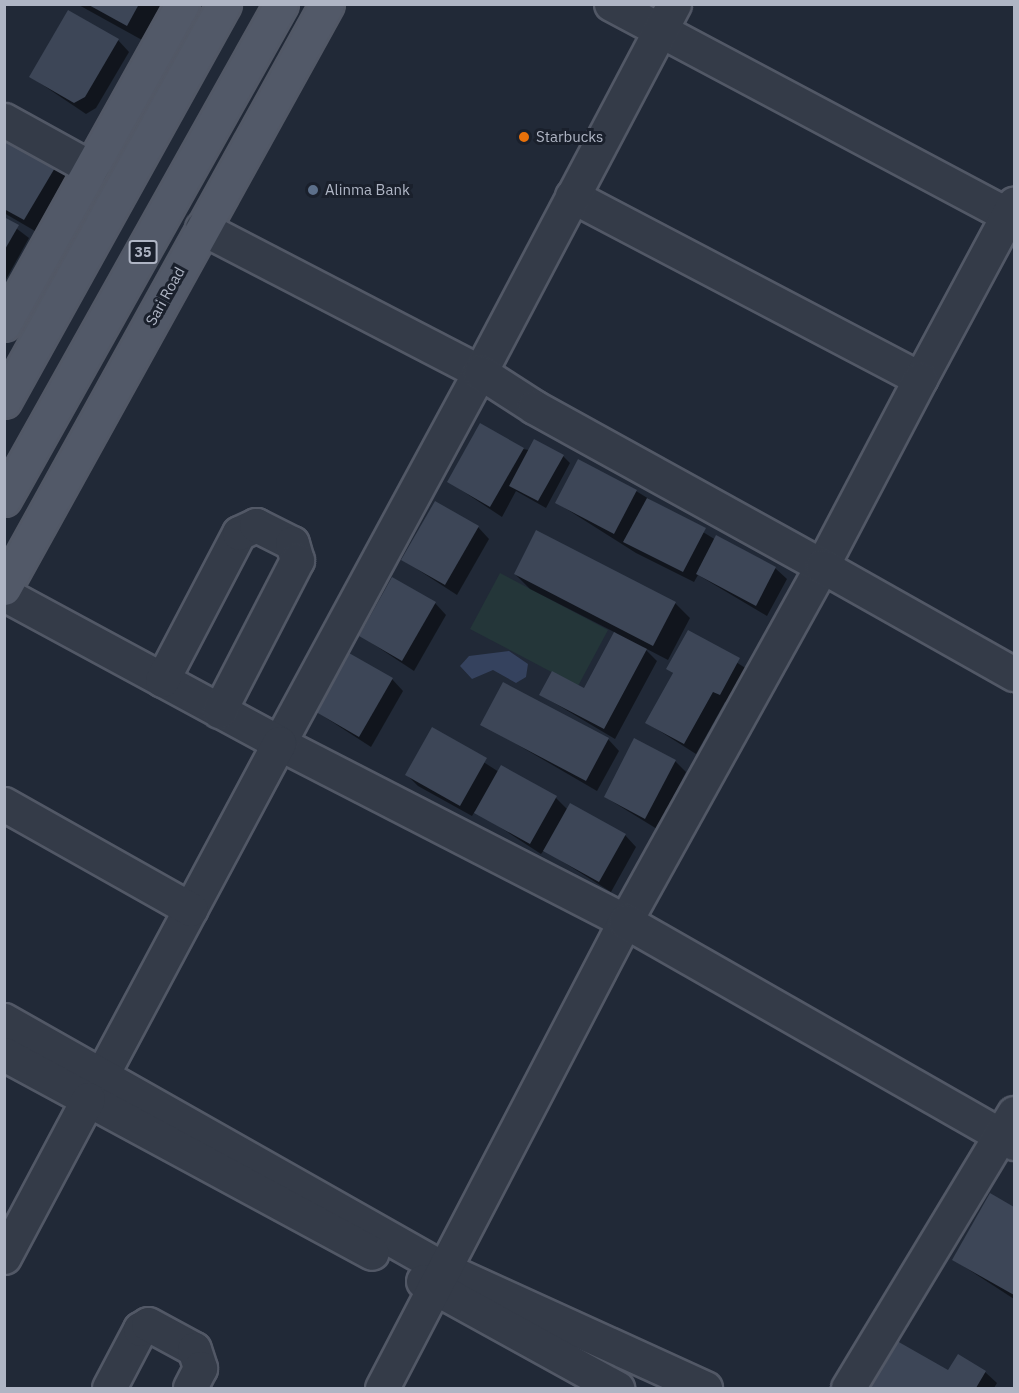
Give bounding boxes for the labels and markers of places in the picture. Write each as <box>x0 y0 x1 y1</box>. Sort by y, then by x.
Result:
place label: Starbucks <box>536 128 603 146</box>
marker: Starbucks <box>517 130 531 144</box>
place label: Alinma Bank <box>325 181 410 199</box>
marker: Alinma Bank <box>306 183 320 197</box>

